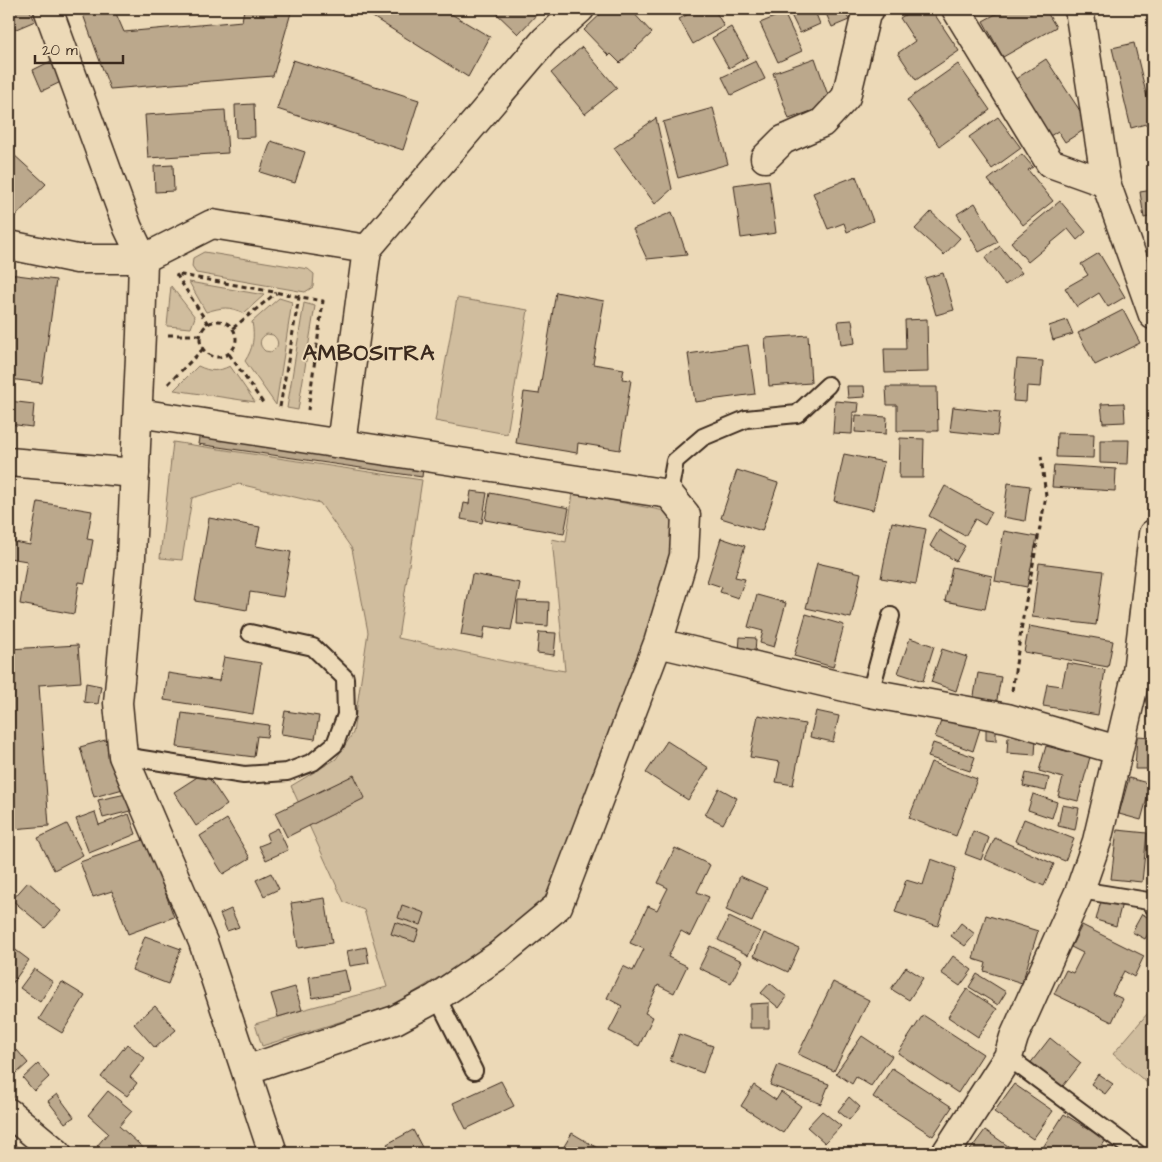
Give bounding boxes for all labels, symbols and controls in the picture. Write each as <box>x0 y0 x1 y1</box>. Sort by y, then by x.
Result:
scale bar <box>35 32 122 64</box>
text: 20 m <box>42 40 78 61</box>
district label: AMBOSITRA <box>303 338 435 369</box>

